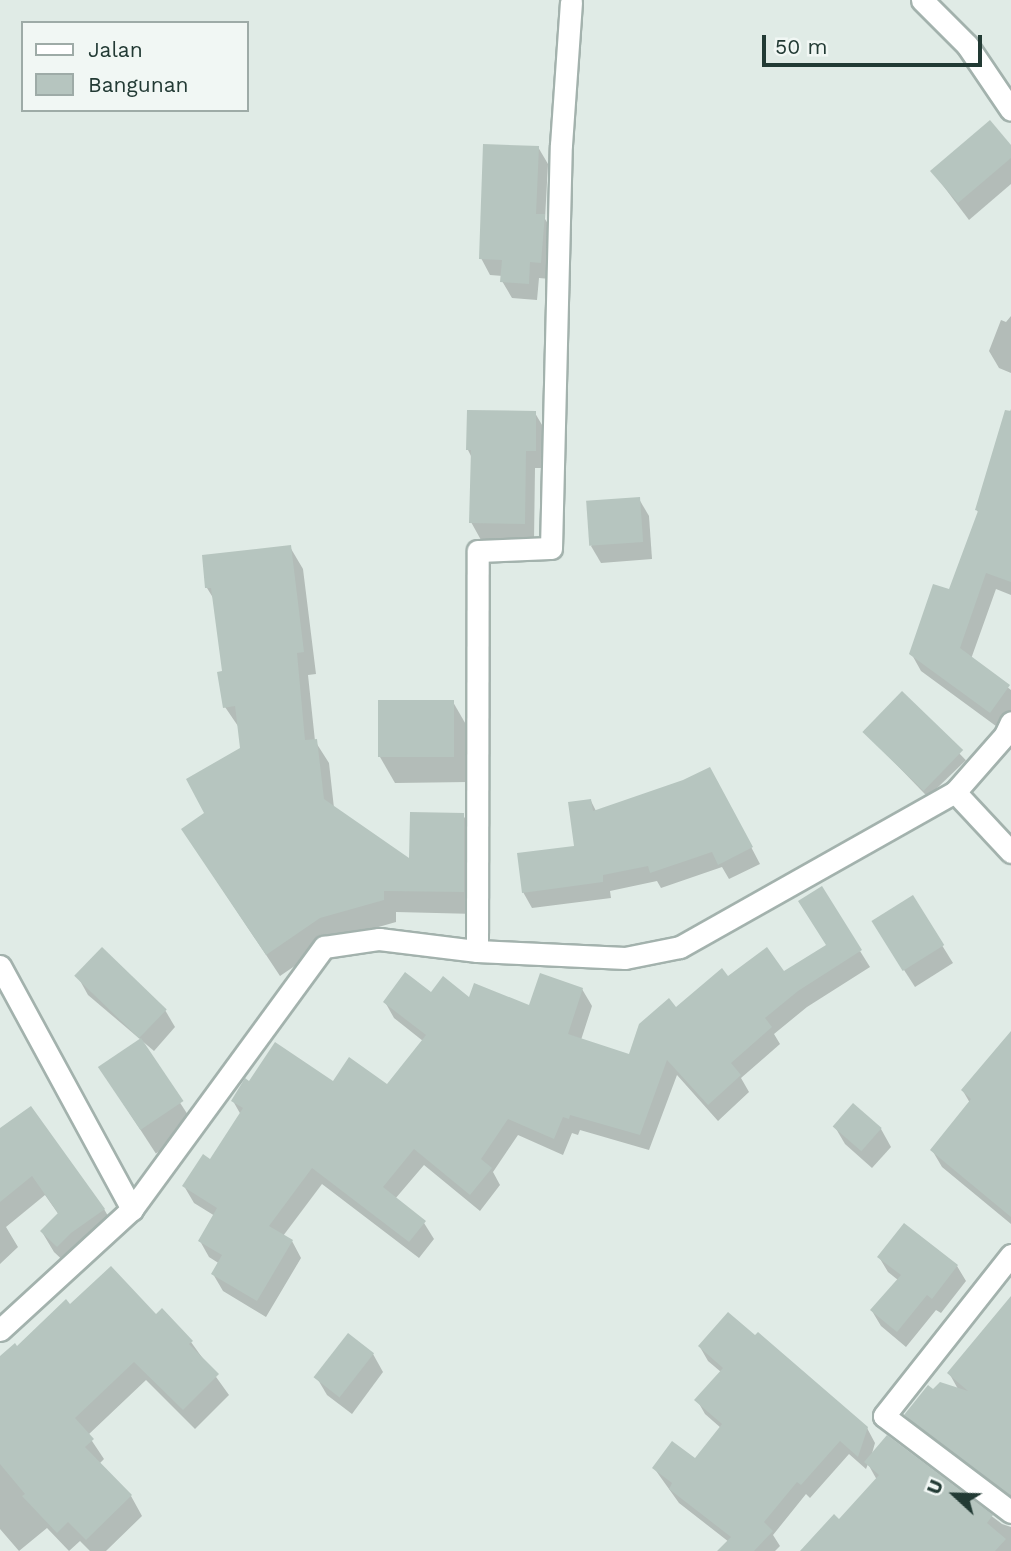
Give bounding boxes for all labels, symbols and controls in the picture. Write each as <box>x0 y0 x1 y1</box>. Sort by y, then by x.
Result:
legend <box>21 21 248 112</box>
scale bar <box>766 21 986 65</box>
text: 50 m <box>775 34 827 59</box>
text: Jalan <box>88 37 143 62</box>
text: Bangunan <box>88 72 189 97</box>
north arrow <box>920 1460 990 1530</box>
text: U <box>922 1476 948 1498</box>

